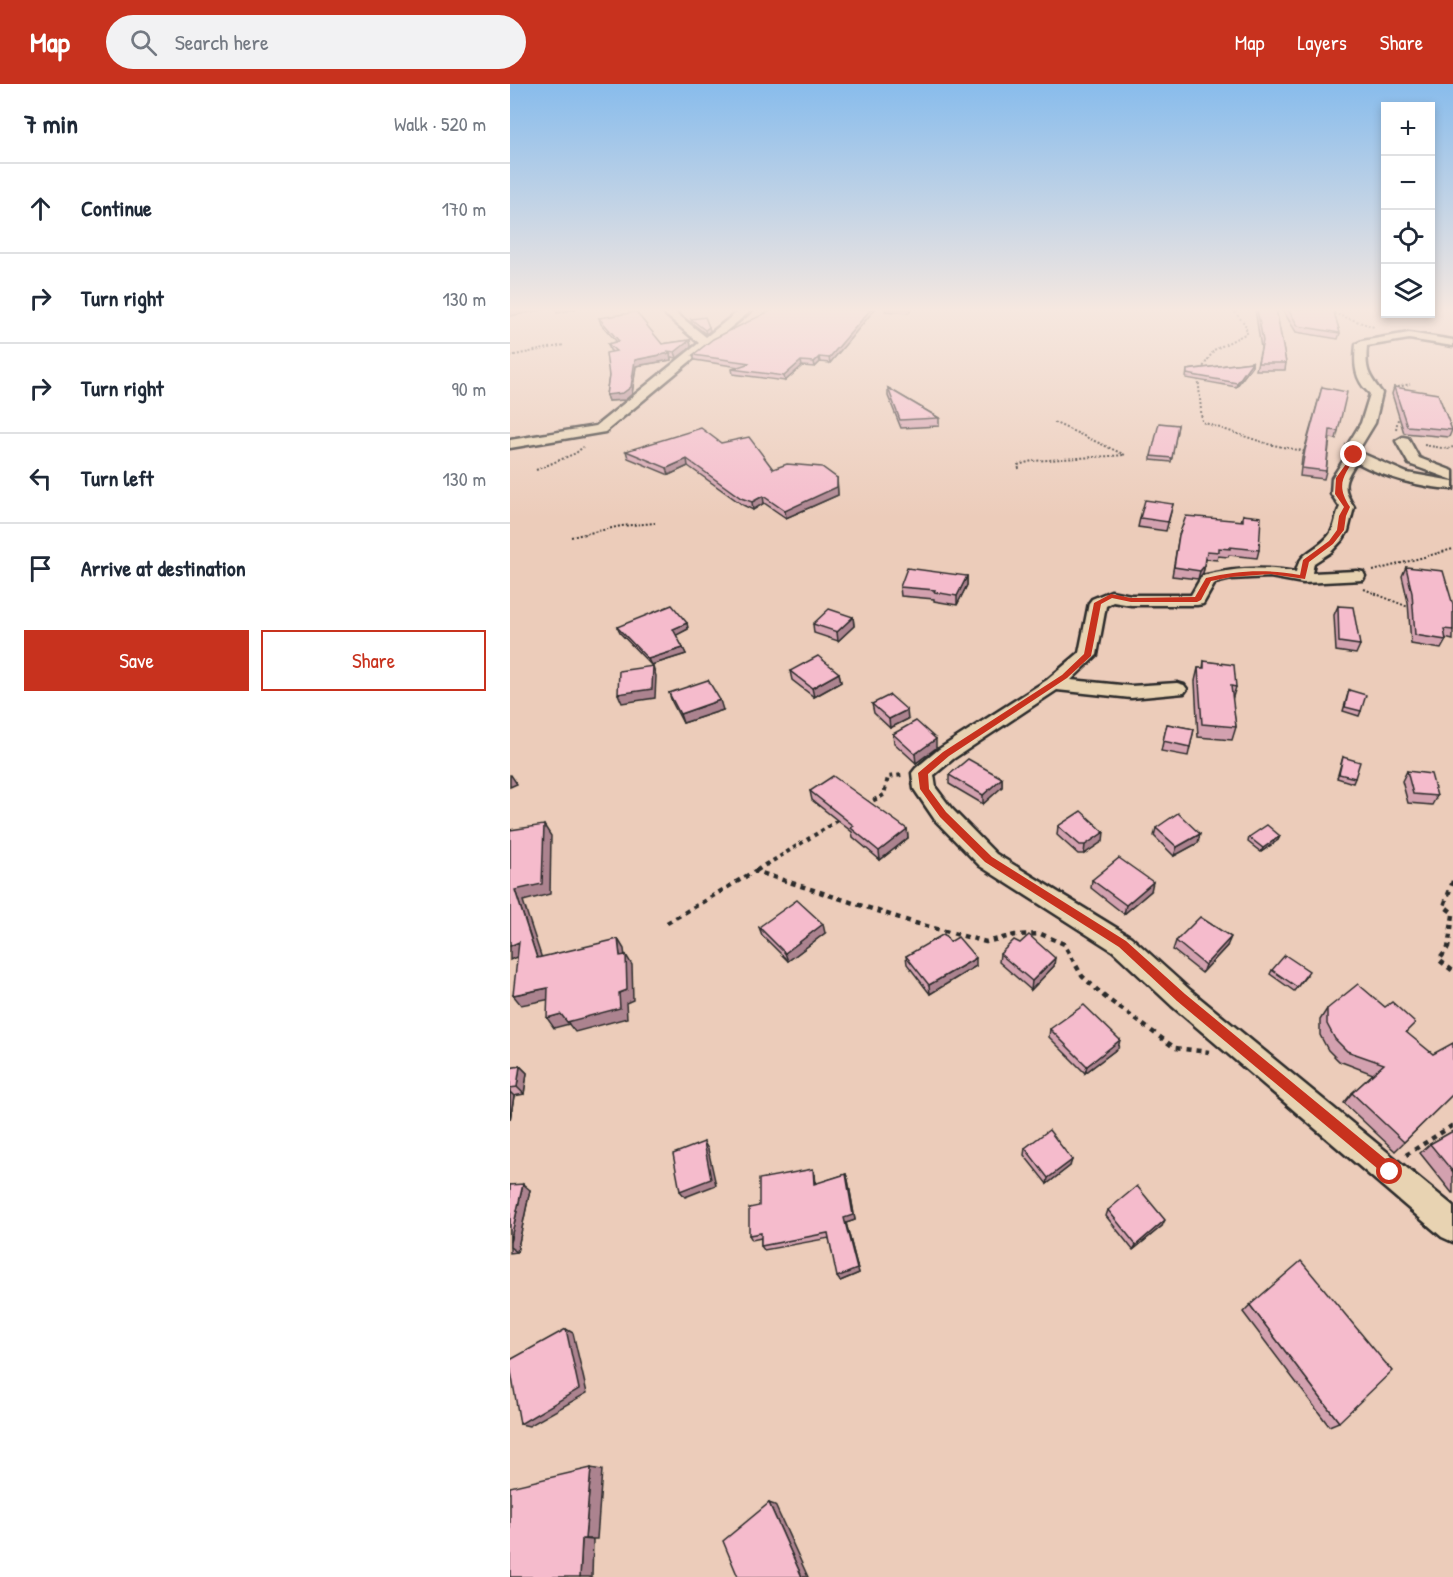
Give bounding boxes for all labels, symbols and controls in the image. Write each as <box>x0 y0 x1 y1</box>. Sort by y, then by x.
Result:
search box <box>106 15 526 69</box>
text: Map <box>30 23 70 61</box>
icon: search <box>127 26 160 59</box>
text: Search here <box>175 27 269 57</box>
text: Map <box>1235 28 1264 57</box>
text: Layers <box>1297 28 1347 57</box>
text: Share <box>1380 28 1423 57</box>
map controls <box>1381 102 1435 318</box>
button: + <box>1381 102 1435 156</box>
text: 7 min <box>24 106 78 141</box>
text: Walk · 520 m <box>394 110 486 137</box>
button: − <box>1381 156 1435 210</box>
icon: ahead <box>24 192 57 225</box>
text: Continue <box>81 193 152 223</box>
text: 170 m <box>442 195 486 222</box>
button: locate <box>1381 210 1435 264</box>
button: layers <box>1381 264 1435 318</box>
icon: right <box>24 282 57 315</box>
text: Turn right <box>81 283 164 313</box>
text: 130 m <box>443 285 486 312</box>
icon: right <box>24 372 57 405</box>
text: Turn right <box>81 373 164 403</box>
text: 90 m <box>452 375 486 402</box>
route end <box>1340 441 1366 467</box>
icon: left <box>24 462 57 495</box>
text: Turn left <box>81 463 154 493</box>
text: 130 m <box>443 465 486 492</box>
icon: arrive <box>24 552 57 585</box>
text: Arrive at destination <box>81 553 246 583</box>
button: Save <box>24 630 249 691</box>
button: Share <box>261 630 486 691</box>
route start <box>1376 1158 1402 1184</box>

